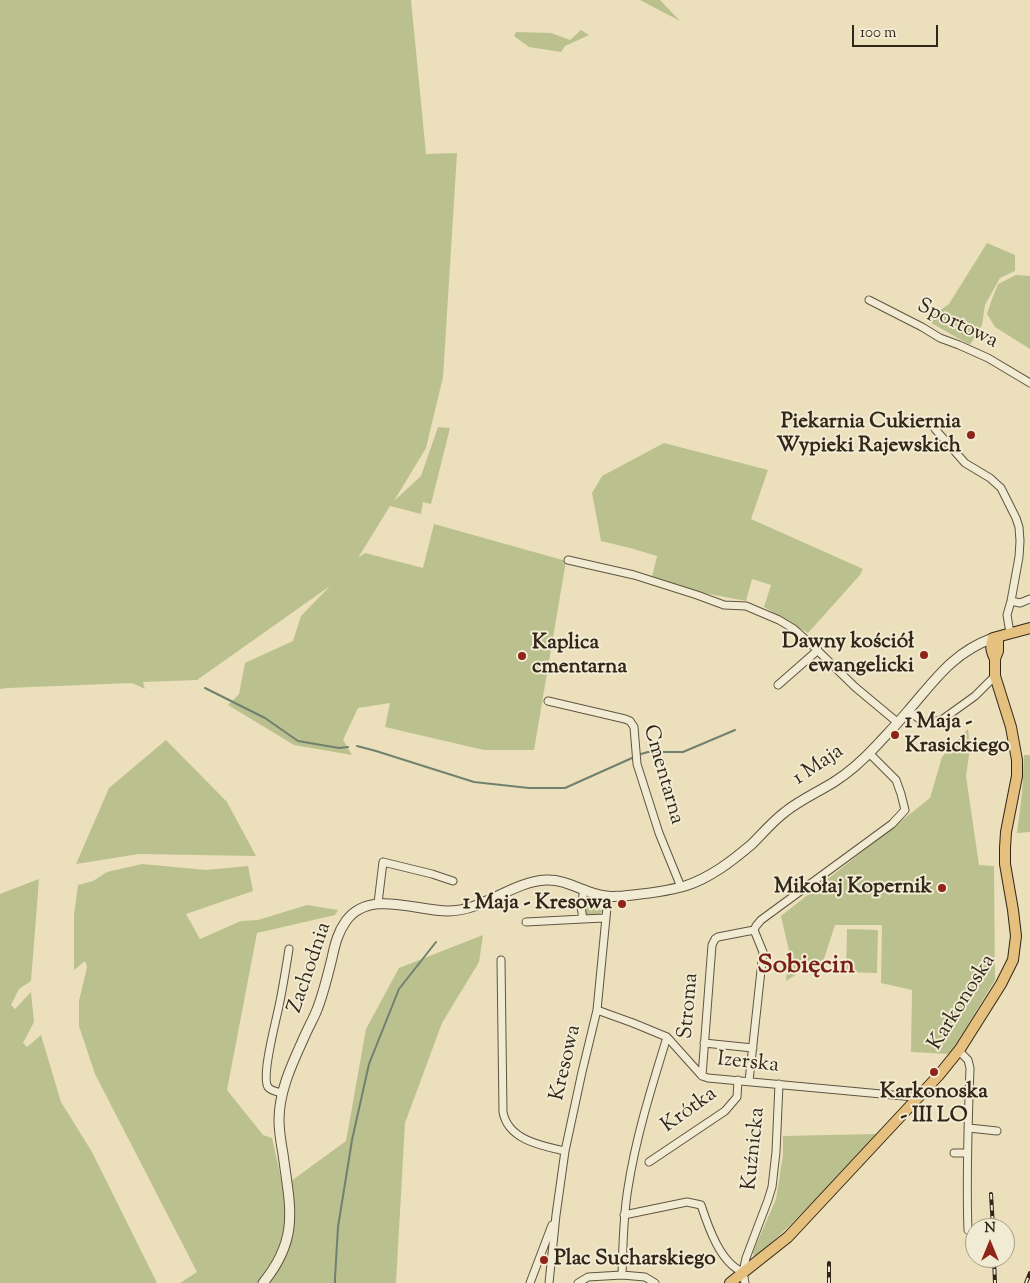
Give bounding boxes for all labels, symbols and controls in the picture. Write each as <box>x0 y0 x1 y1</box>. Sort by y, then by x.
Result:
scale bar <box>855 15 941 47</box>
text: 100 m <box>860 23 896 44</box>
street label: Sportowa <box>912 295 1002 355</box>
place label: Piekarnia Cukiernia Wypieki Rajewskich <box>777 410 961 460</box>
marker: Piekarnia Cukiernia Wypieki Rajewskich <box>965 429 977 441</box>
place label: Dawny kościół ewangelicki <box>782 630 914 680</box>
place label: Kaplica cmentarna <box>532 631 627 681</box>
marker: Dawny kościół ewangelicki <box>918 649 930 661</box>
marker: Kaplica cmentarna <box>516 650 528 662</box>
place label: 1 Maja - Krasickiego <box>905 710 1010 760</box>
street label: Cmentarna <box>636 722 688 828</box>
marker: 1 Maja - Krasickiego <box>889 729 901 741</box>
street label: 1 Maja <box>789 740 849 792</box>
place label: Mikołaj Kopernik <box>774 875 932 901</box>
marker: Mikołaj Kopernik <box>936 882 948 894</box>
place label: 1 Maja - Kresowa <box>463 891 612 917</box>
marker: 1 Maja - Kresowa <box>616 898 628 910</box>
street label: Zachodnia <box>284 919 338 1017</box>
street label: Karkonoska <box>924 951 1002 1055</box>
district label: Sobięcin <box>757 952 855 984</box>
street label: Stroma <box>675 972 705 1040</box>
street label: Kresowa <box>546 1023 588 1103</box>
street label: Izerska <box>716 1048 780 1080</box>
marker: Karkonoska - III LO <box>928 1066 940 1078</box>
place label: Karkonoska - III LO <box>880 1080 988 1130</box>
street label: Krótka <box>657 1082 723 1140</box>
street label: Kuźnicka <box>738 1106 772 1192</box>
north arrow <box>965 1218 1015 1268</box>
text: N <box>984 1219 996 1239</box>
place label: Plac Sucharskiego <box>554 1247 716 1273</box>
marker: Plac Sucharskiego <box>538 1254 550 1266</box>

